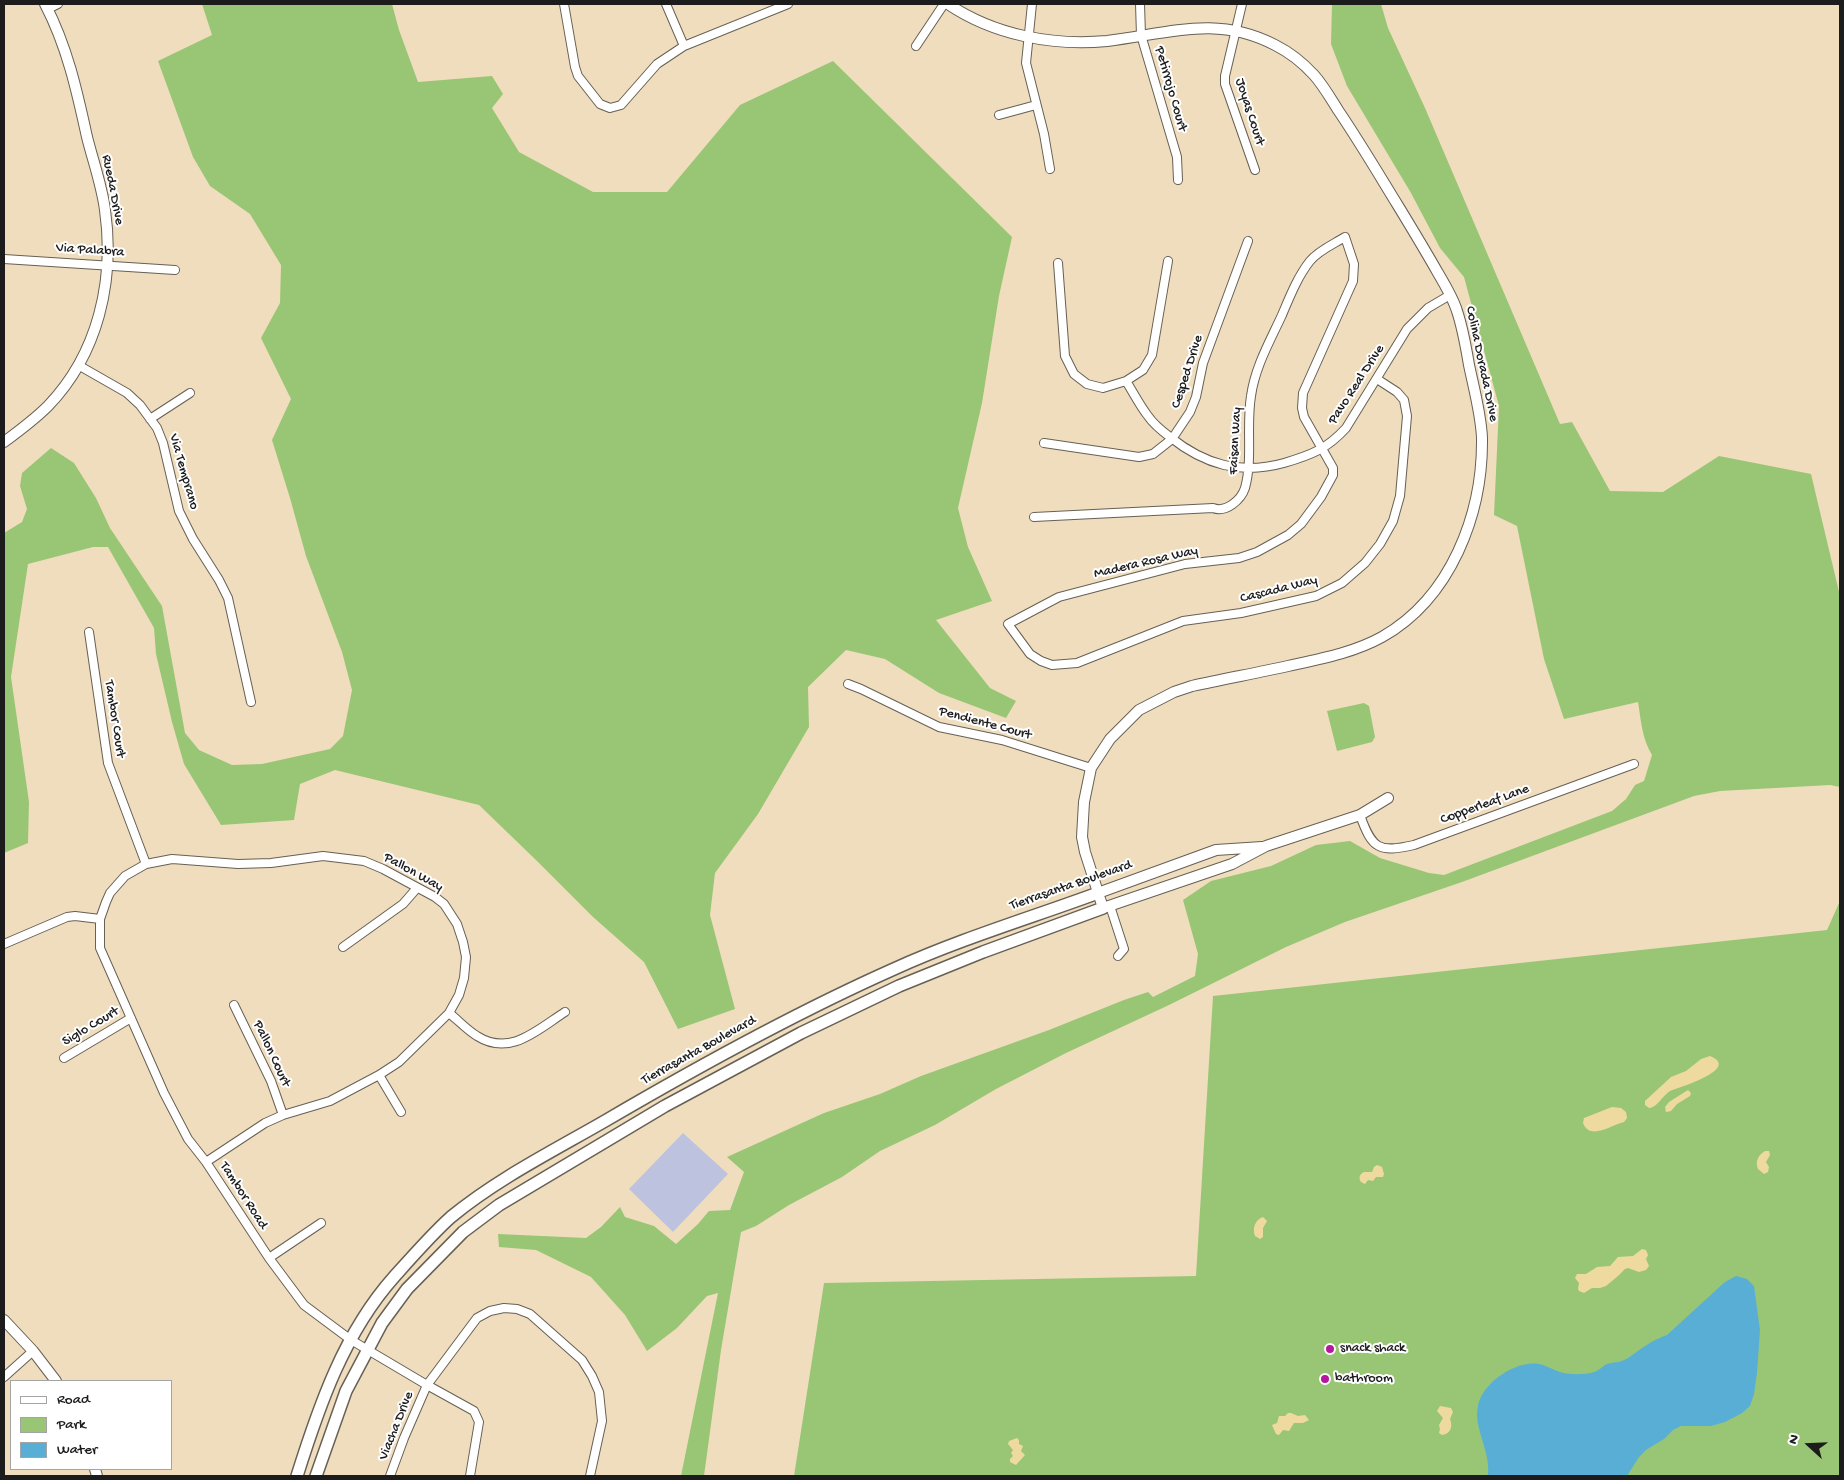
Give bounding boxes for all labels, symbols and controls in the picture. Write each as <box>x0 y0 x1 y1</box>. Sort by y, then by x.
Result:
street label: Petirrojo Court <box>1150 45 1190 133</box>
street label: Joyas Court <box>1230 76 1268 148</box>
street label: Rueda Drive <box>97 154 127 226</box>
street label: Via Palabra <box>55 240 125 262</box>
street label: Colina Dorada Drive <box>1461 305 1501 423</box>
street label: Cesped Drive <box>1168 333 1208 411</box>
street label: Pavo Real Drive <box>1325 342 1389 428</box>
street label: Faisan Way <box>1226 407 1246 475</box>
street label: Via Temprano <box>164 432 202 512</box>
street label: Madera Rosa Way <box>1092 543 1200 583</box>
street label: Cascada Way <box>1239 572 1319 608</box>
street label: Tambor Court <box>100 679 128 759</box>
street label: Pendiente Court <box>937 704 1033 744</box>
street label: Copperleaf Lane <box>1438 781 1532 829</box>
street label: Pallon Way <box>380 850 446 896</box>
street label: Tierrasanta Boulevard <box>1008 857 1134 915</box>
street label: Siglo Court <box>60 1004 122 1050</box>
street label: Tierrasanta Boulevard <box>639 1013 759 1089</box>
street label: Pallon Court <box>248 1018 294 1090</box>
street label: Tambor Road <box>215 1159 271 1233</box>
place label: snack shack <box>1340 1341 1405 1357</box>
marker: snack shack <box>1324 1343 1336 1355</box>
place label: bathroom <box>1335 1371 1393 1387</box>
marker: bathroom <box>1319 1373 1331 1385</box>
legend <box>10 1380 172 1470</box>
street label: Viacha Drive <box>376 1389 418 1463</box>
text: Road <box>57 1391 90 1409</box>
text: Park <box>57 1416 86 1434</box>
north arrow <box>1784 1420 1834 1470</box>
text: N <box>1785 1433 1804 1447</box>
text: Water <box>57 1441 97 1459</box>

